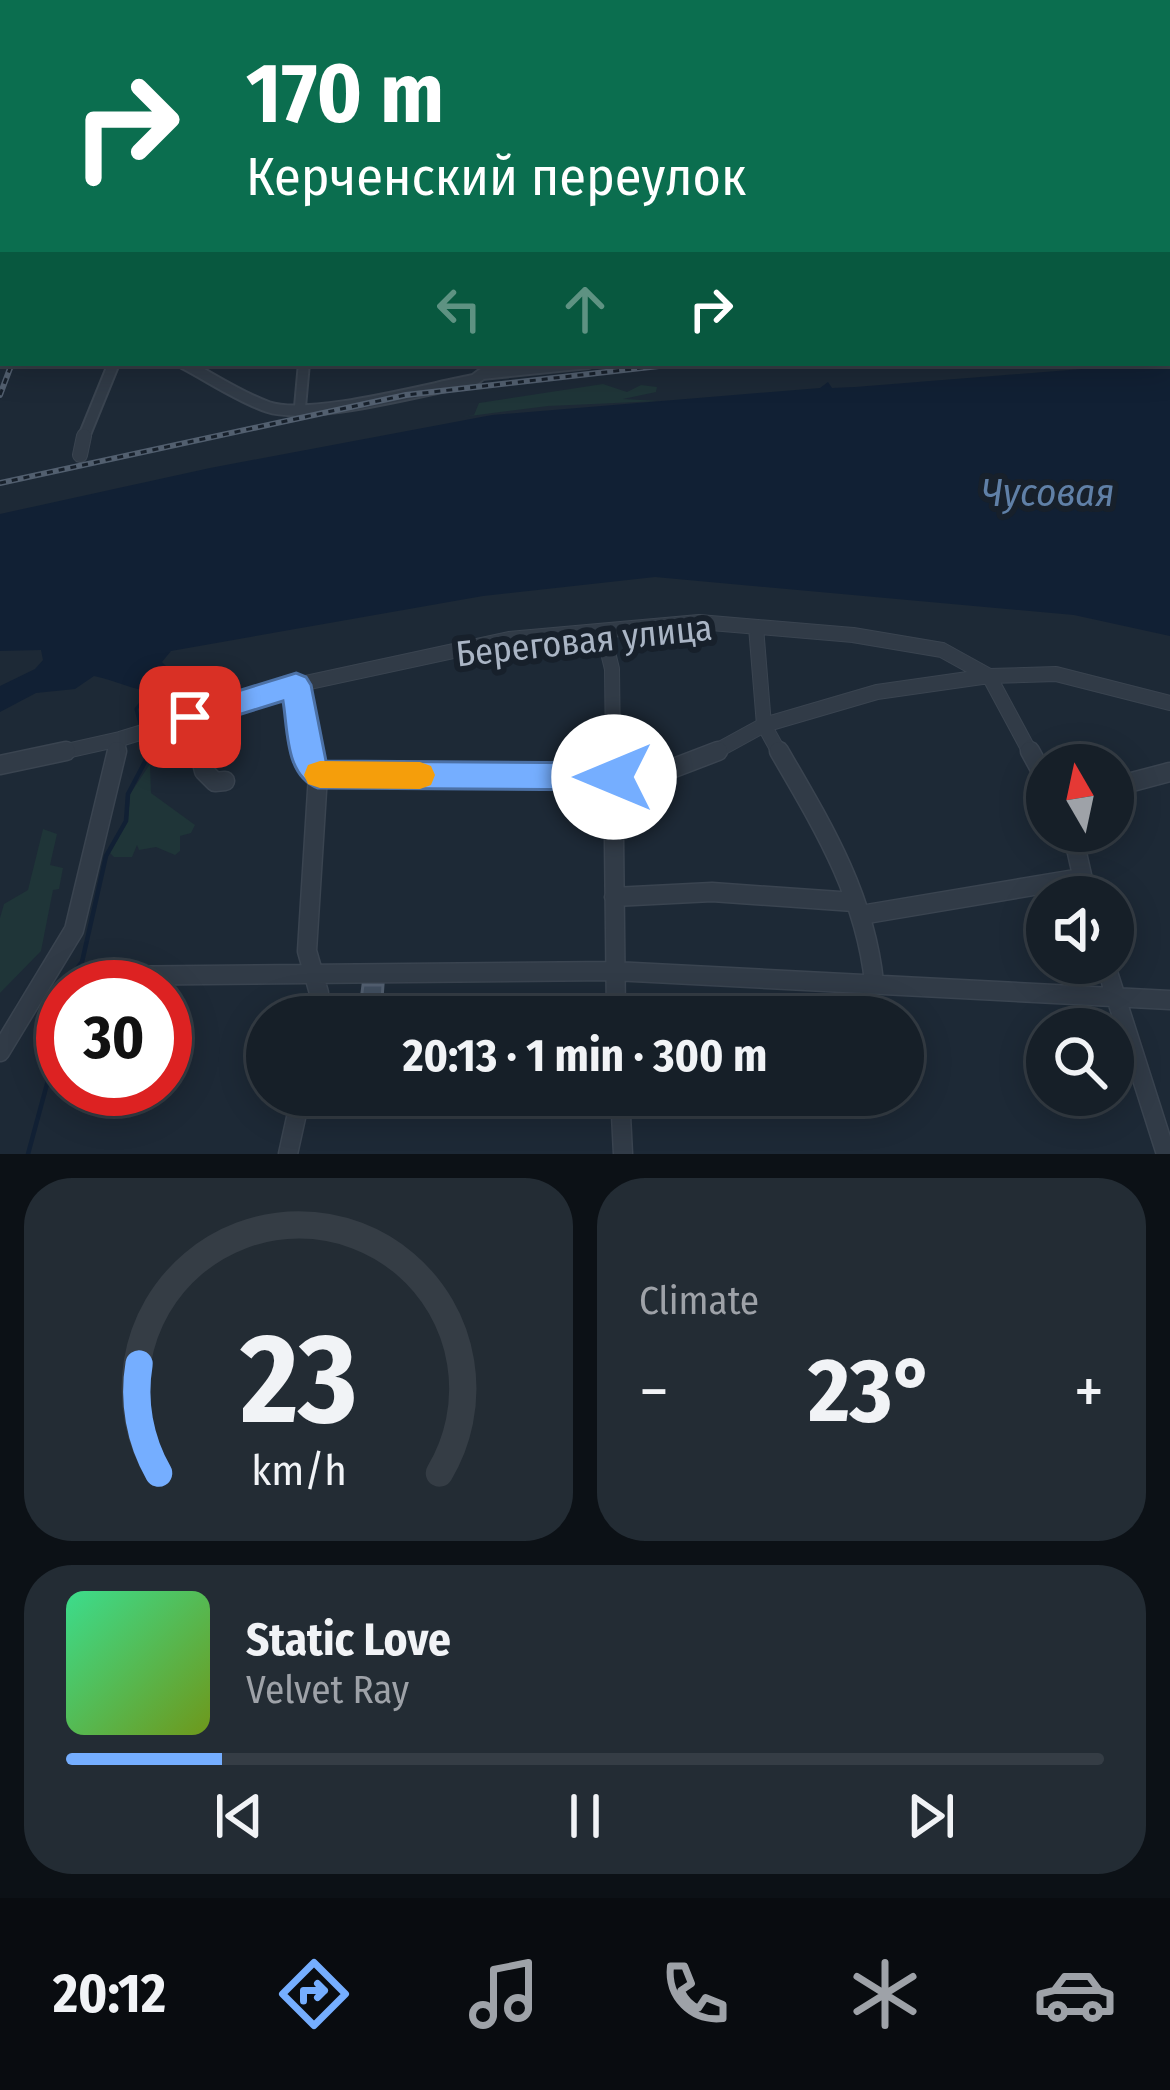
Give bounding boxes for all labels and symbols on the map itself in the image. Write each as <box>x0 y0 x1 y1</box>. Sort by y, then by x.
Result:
water label: Чусовая <box>981 470 1115 516</box>
street label: Береговая улица <box>454 606 714 676</box>
pin <box>139 666 241 768</box>
position arrow <box>551 714 677 840</box>
north arrow <box>1026 744 1134 852</box>
speed limit sign: 30 <box>36 960 192 1116</box>

